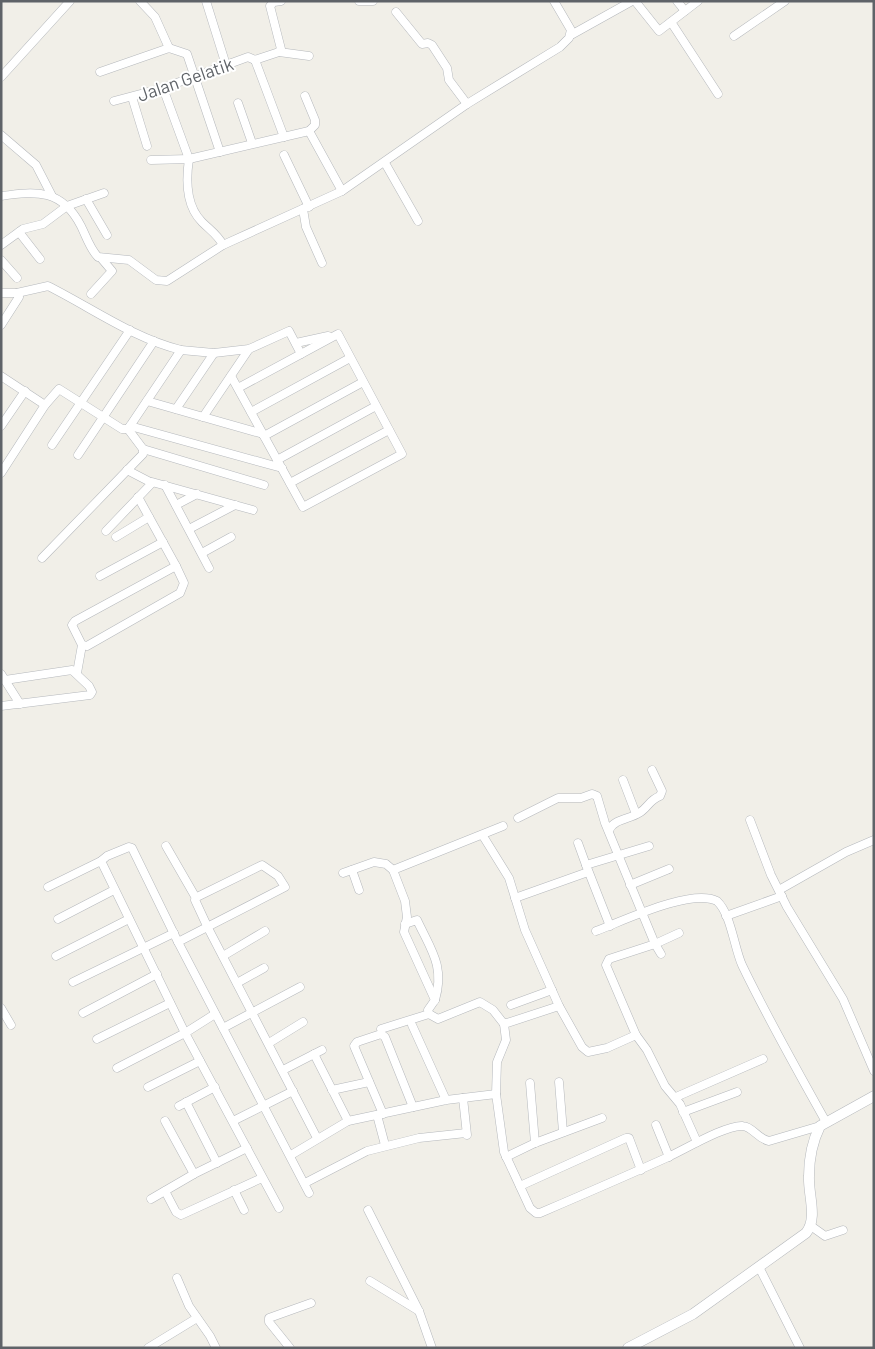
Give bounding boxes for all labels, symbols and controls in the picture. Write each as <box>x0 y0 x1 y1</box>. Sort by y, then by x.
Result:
street label: Jalan Gelatik <box>134 52 236 106</box>

